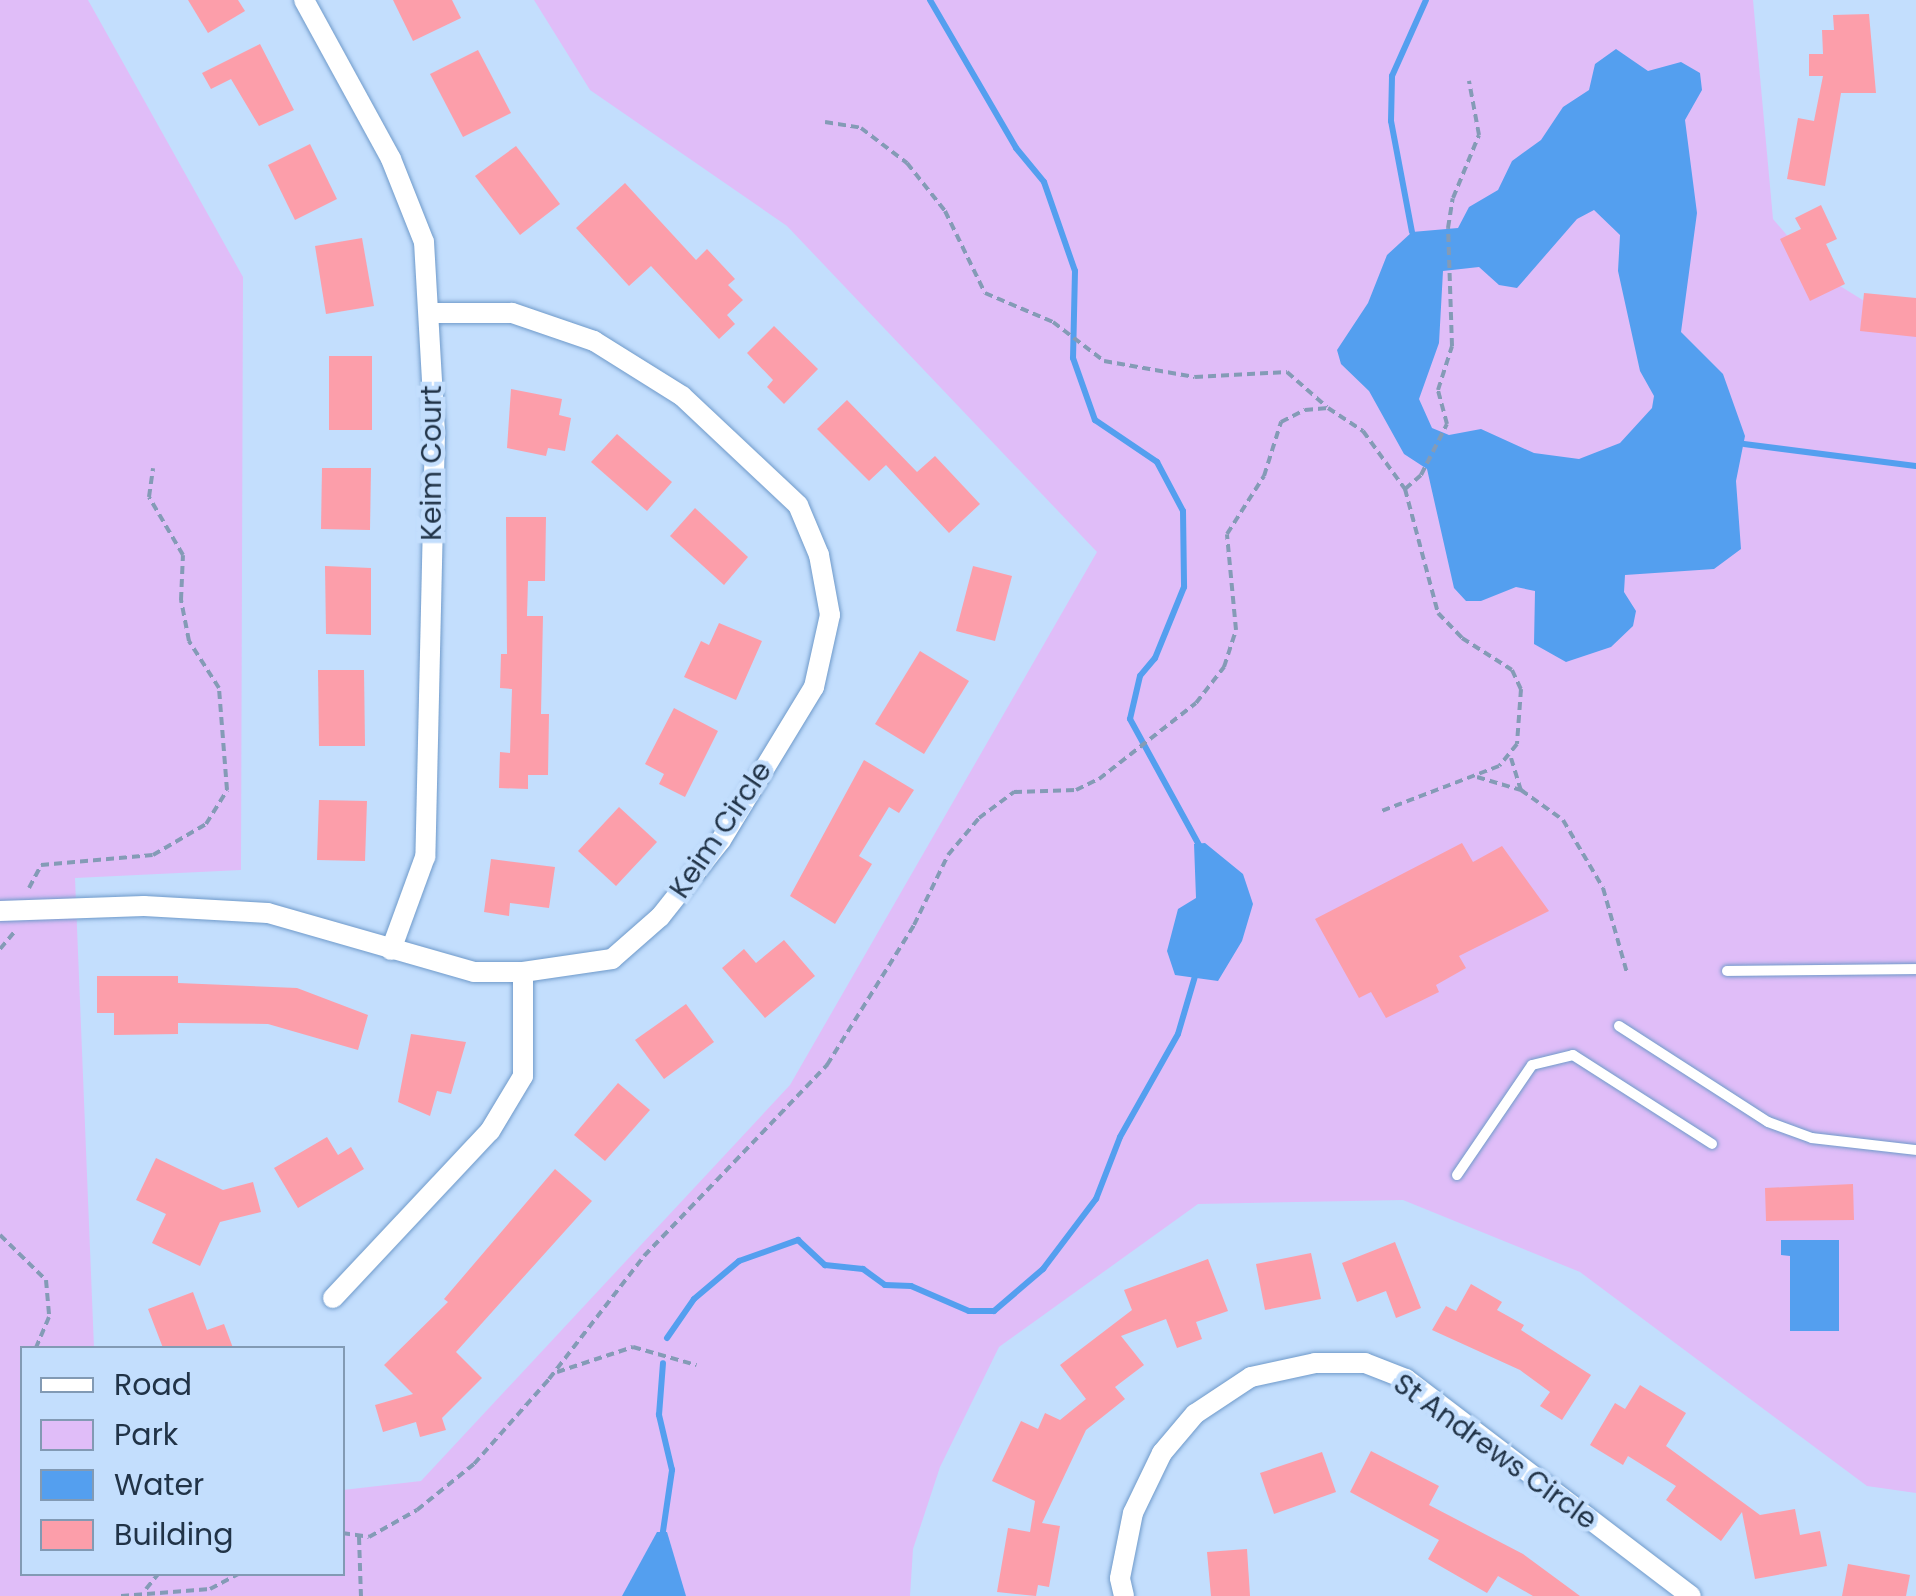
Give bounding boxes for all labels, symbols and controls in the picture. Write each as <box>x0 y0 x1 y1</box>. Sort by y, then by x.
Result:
street label: Keim Court <box>415 385 449 541</box>
street label: Keim Circle <box>663 755 779 905</box>
legend <box>20 1346 345 1576</box>
text: Road <box>114 1363 192 1406</box>
street label: St Andrews Circle <box>1387 1367 1603 1537</box>
text: Park <box>114 1413 178 1456</box>
text: Water <box>114 1463 204 1506</box>
text: Building <box>114 1513 234 1556</box>

